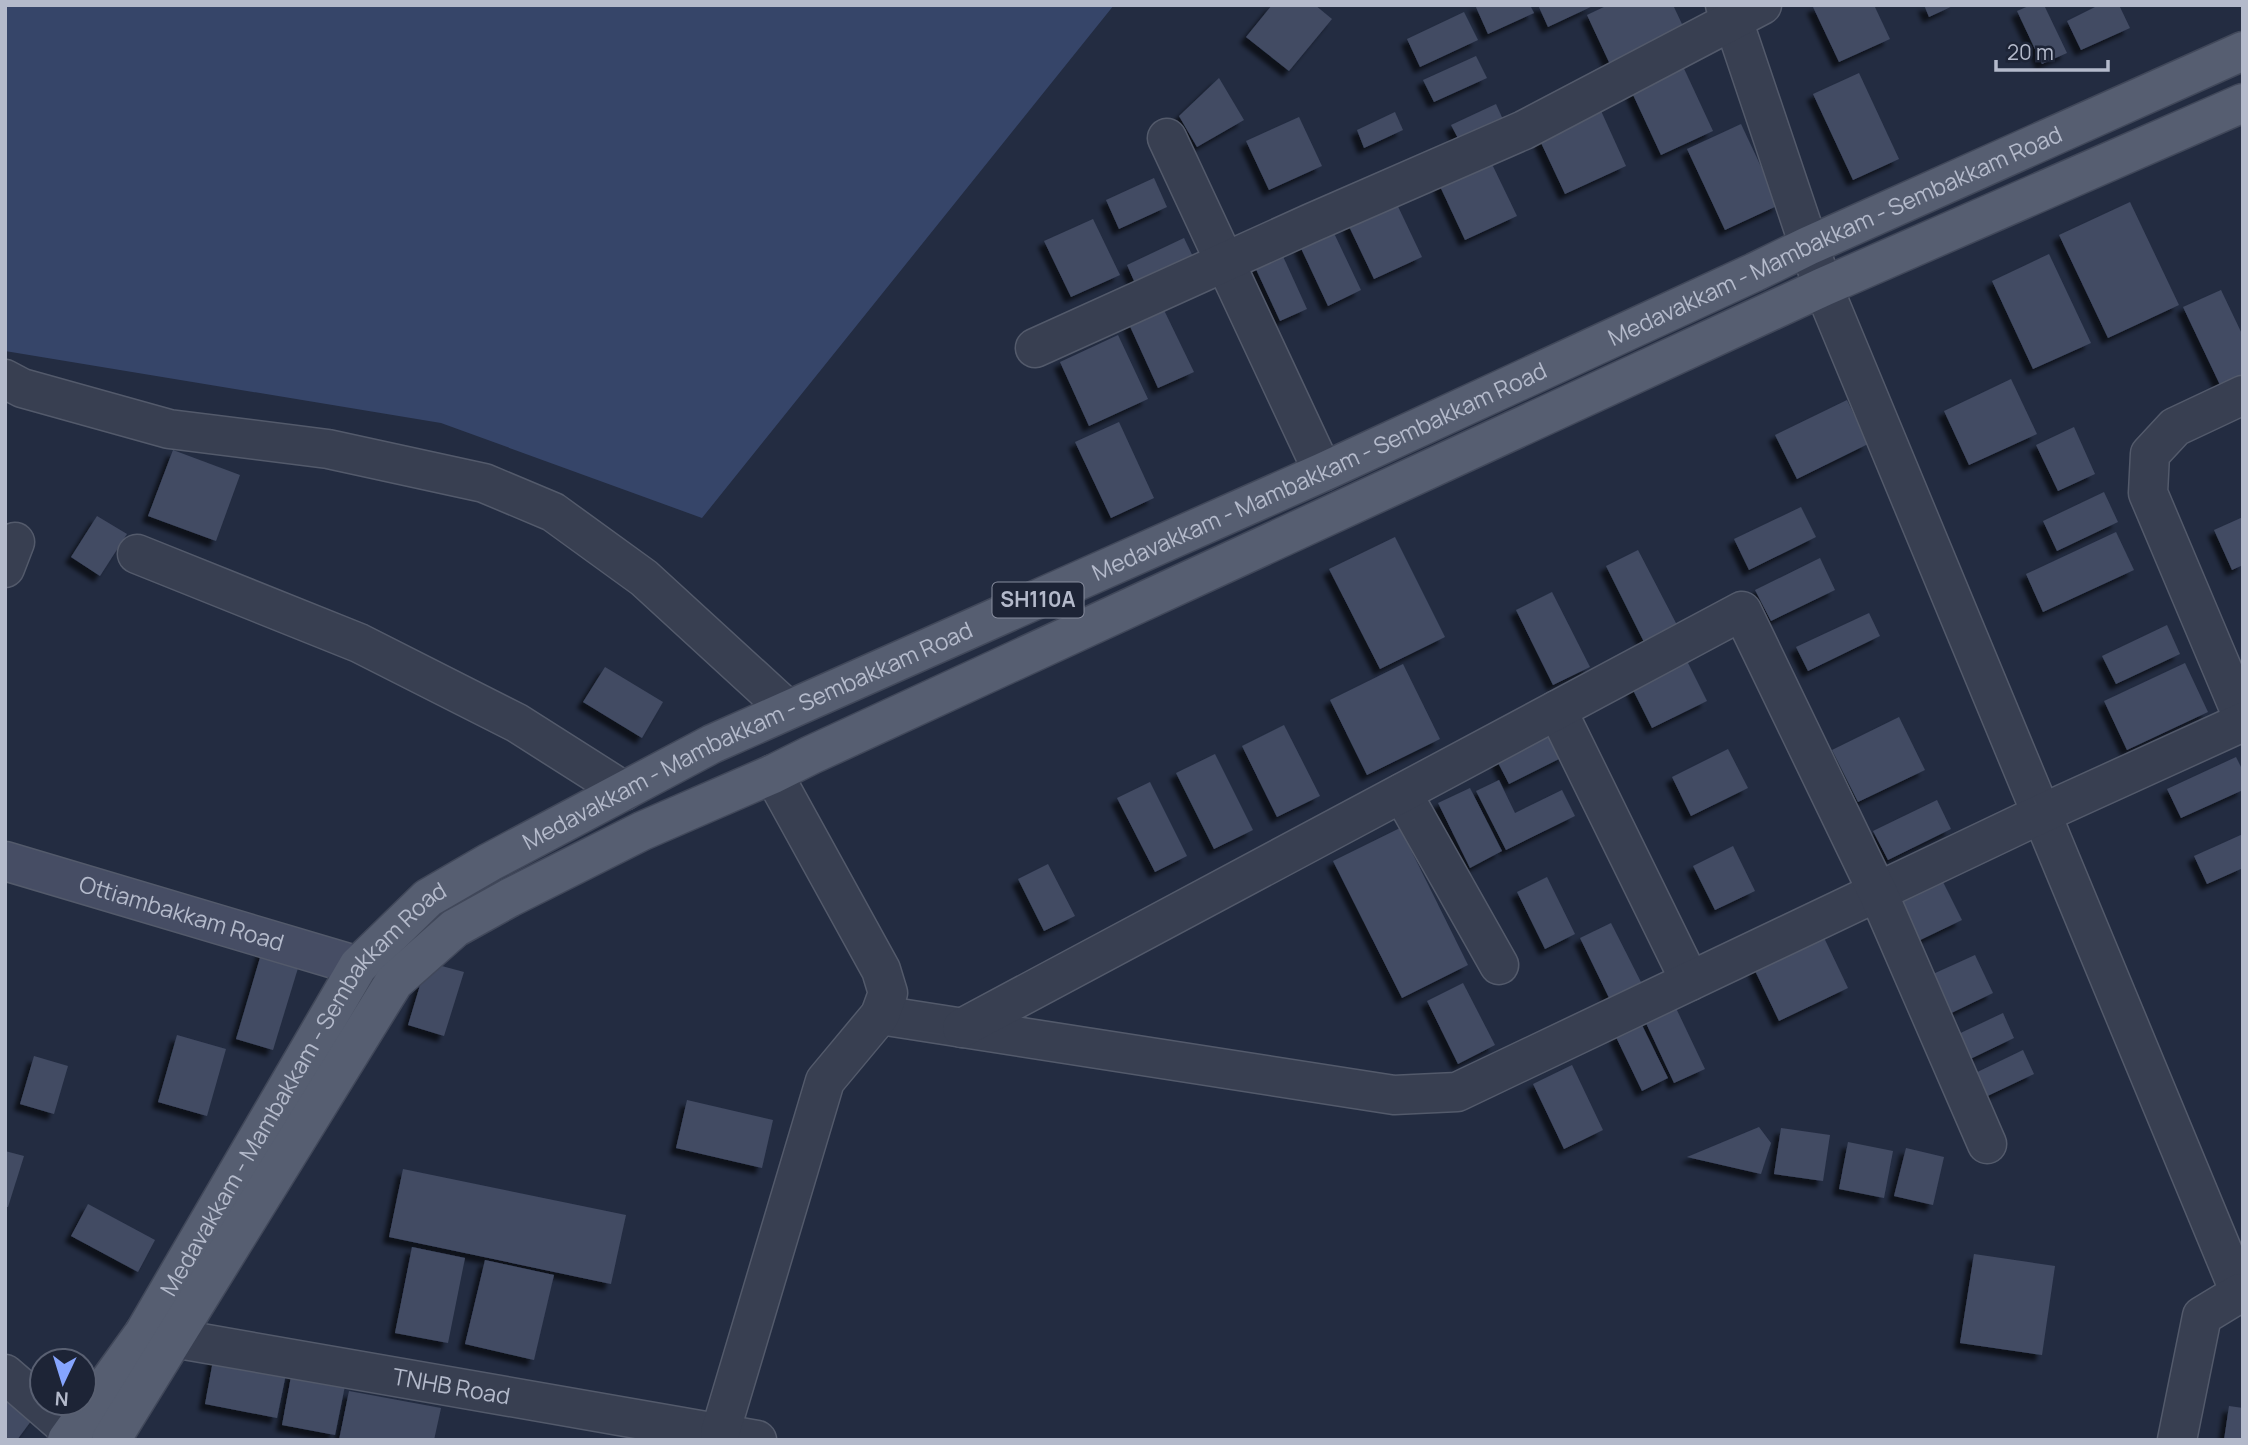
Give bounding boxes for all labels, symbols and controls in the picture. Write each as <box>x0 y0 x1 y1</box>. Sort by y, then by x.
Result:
scale bar <box>1996 28 2108 72</box>
text: 20 m <box>2007 38 2054 66</box>
street label: Medavakkam - Mambakkam - Sembakkam Road <box>1602 117 2067 353</box>
street label: Medavakkam - Mambakkam - Sembakkam Road <box>1087 354 1552 588</box>
road number: SH110A <box>992 582 1084 618</box>
street label: Medavakkam - Mambakkam - Sembakkam Road <box>516 613 977 857</box>
street label: Ottiambakkam Road <box>75 867 288 958</box>
street label: Medavakkam - Mambakkam - Sembakkam Road <box>152 874 452 1302</box>
north arrow <box>28 1347 98 1417</box>
street label: TNHB Road <box>390 1360 513 1412</box>
text: N <box>54 1386 70 1412</box>

